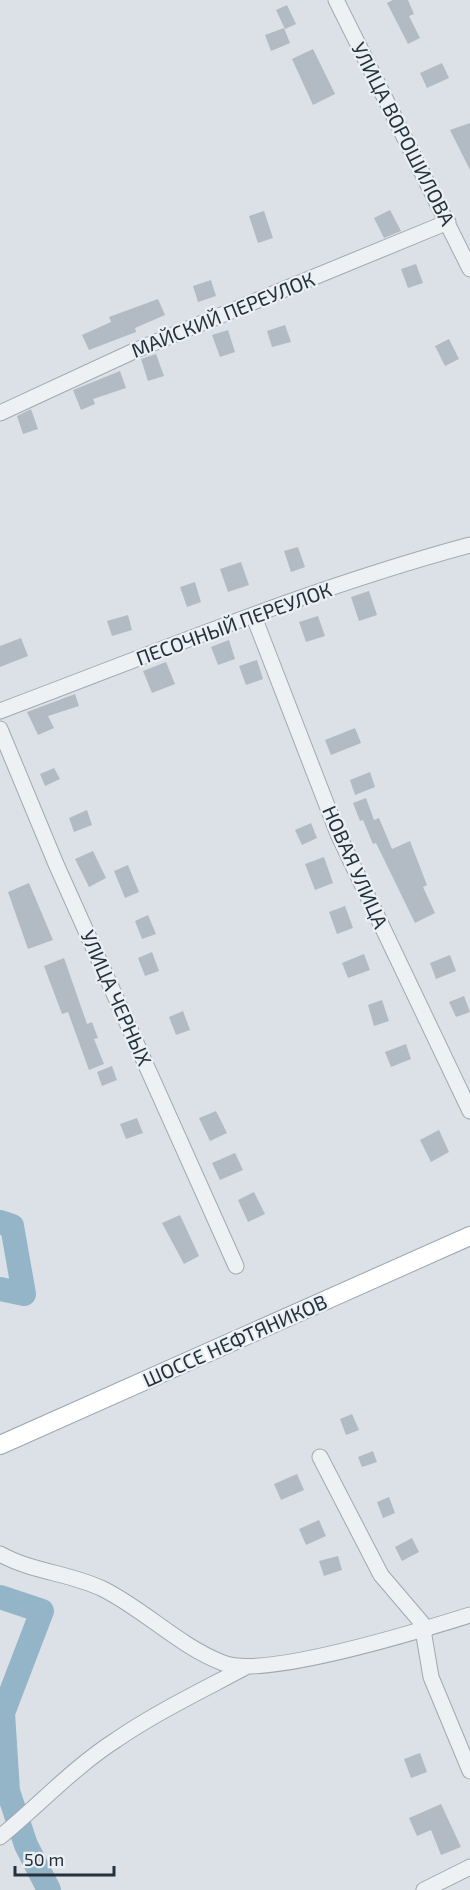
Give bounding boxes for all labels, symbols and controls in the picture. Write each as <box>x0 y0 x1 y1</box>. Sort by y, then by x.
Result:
street label: УЛИЦА ВОРОШИЛОВА <box>347 38 461 230</box>
street label: МАЙСКИЙ ПЕРЕУЛОК <box>127 266 318 362</box>
street label: ПЕСОЧНЫЙ ПЕРЕУЛОК <box>133 576 335 670</box>
street label: НОВАЯ УЛИЦА <box>318 802 394 932</box>
street label: УЛИЦА ЧЕРНЫХ <box>76 926 158 1069</box>
street label: ШОССЕ НЕФТЯНИКОВ <box>139 1289 330 1392</box>
scale bar <box>15 1839 114 1877</box>
text: 50 m <box>24 1848 64 1870</box>

